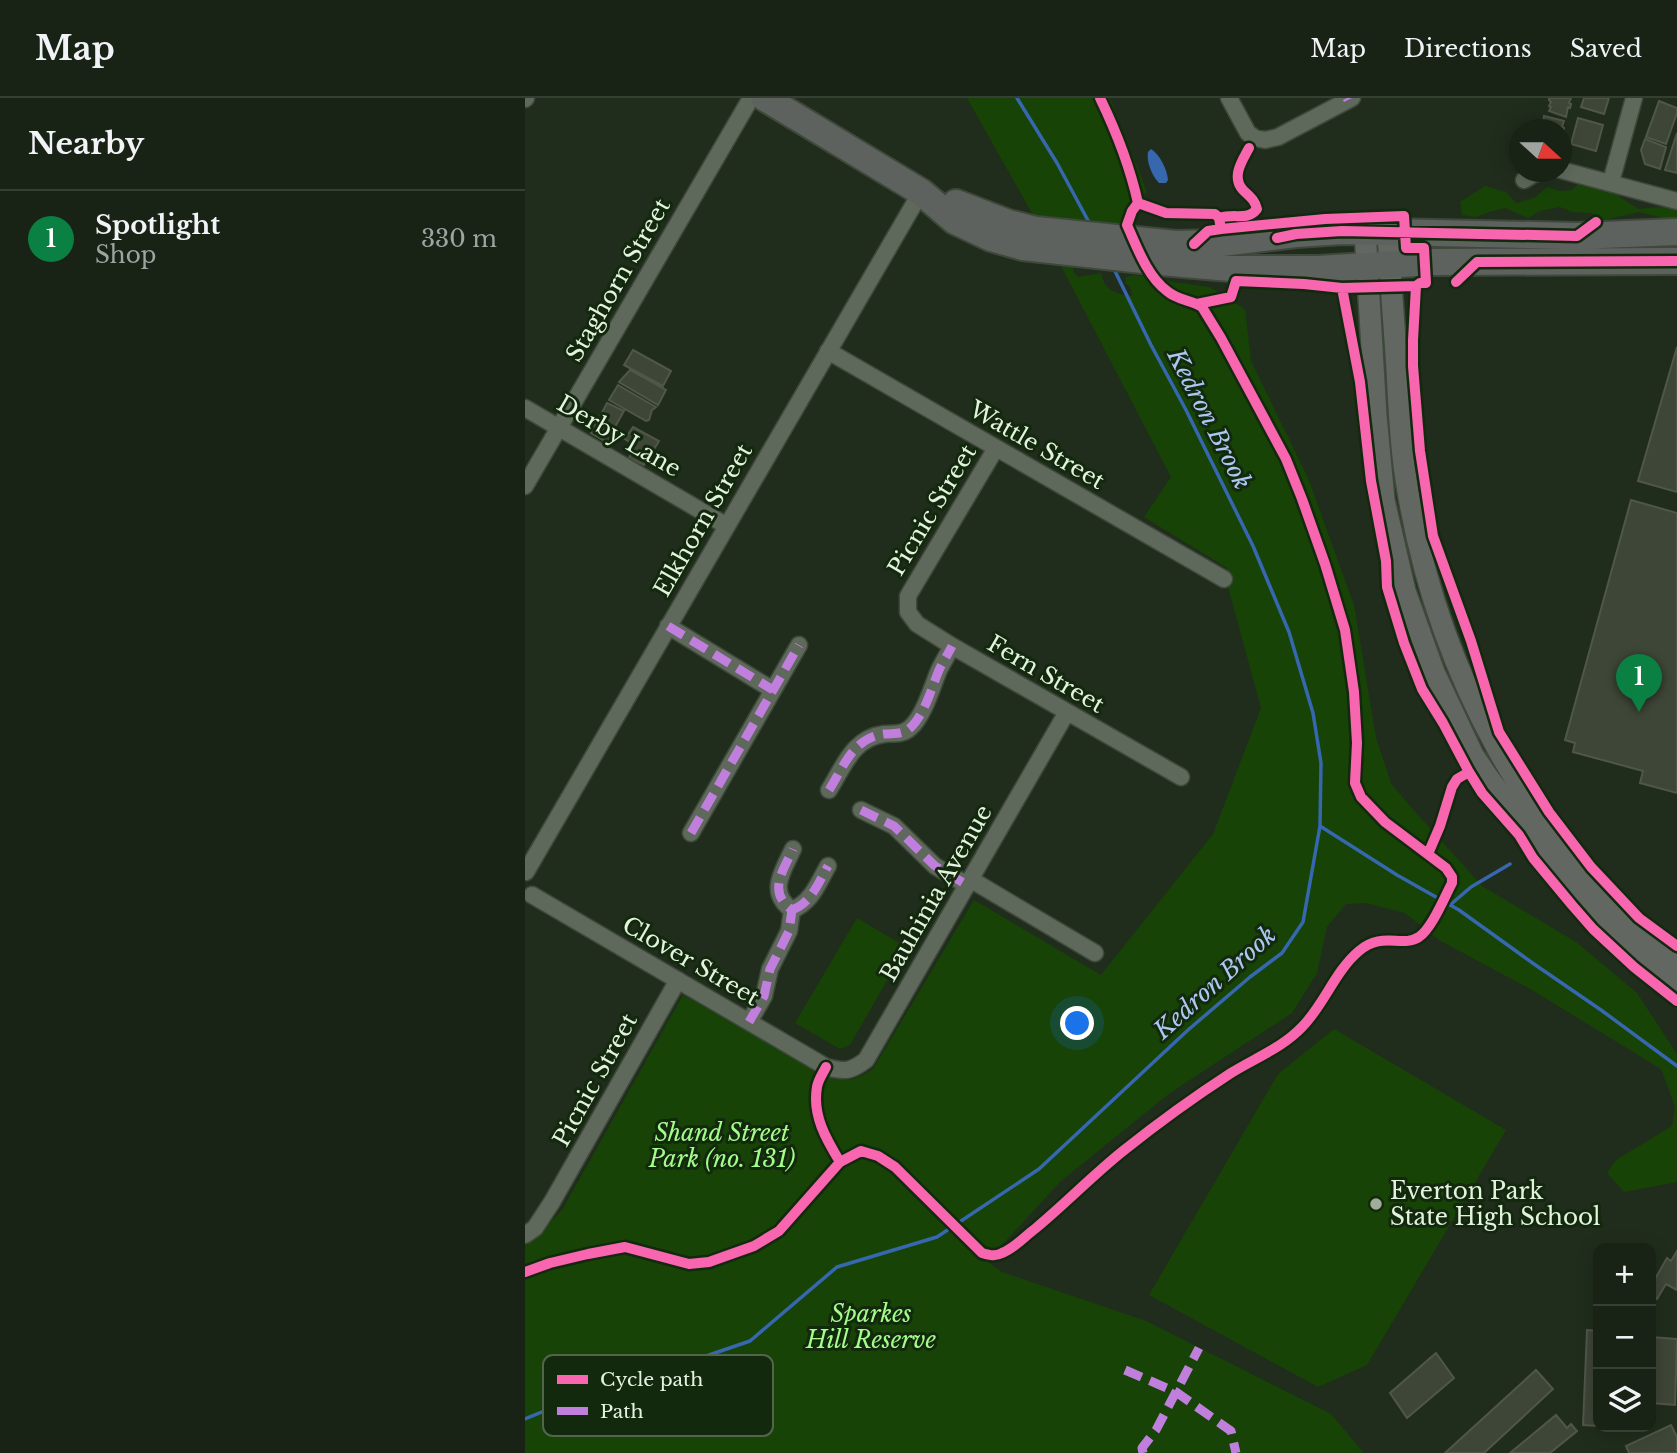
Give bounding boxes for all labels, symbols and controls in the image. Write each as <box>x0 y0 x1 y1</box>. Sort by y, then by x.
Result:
text: Map <box>35 28 115 69</box>
text: Map <box>1310 34 1366 63</box>
text: Directions <box>1404 34 1532 63</box>
text: Saved <box>1570 34 1642 63</box>
north arrow <box>1509 119 1572 182</box>
text: Nearby <box>28 125 144 162</box>
street label: Staghorn Street <box>560 193 676 366</box>
text: Spotlight <box>95 209 220 241</box>
text: 1 <box>46 225 56 253</box>
text: 330 m <box>421 225 497 253</box>
text: Shop <box>95 241 156 269</box>
water label: Kedron Brook <box>1161 343 1257 494</box>
street label: Derby Lane <box>552 389 686 483</box>
street label: Wattle Street <box>963 394 1110 495</box>
street label: Elkhorn Street <box>648 438 758 601</box>
street label: Picnic Street <box>882 439 982 581</box>
street label: Fern Street <box>983 629 1110 719</box>
pin: 1 <box>1616 654 1662 712</box>
street label: Bauhinia Avenue <box>874 800 998 986</box>
street label: Clover Street <box>618 911 765 1012</box>
water label: Kedron Brook <box>1147 920 1282 1046</box>
your location <box>1060 1006 1094 1040</box>
street label: Picnic Street <box>547 1008 643 1151</box>
park label: Shand Street Park (no. 131) <box>648 1119 796 1173</box>
place label: Everton Park State High School <box>1390 1177 1601 1231</box>
marker: Everton Park State High School <box>1368 1196 1384 1212</box>
map controls <box>1593 1243 1656 1432</box>
button: + <box>1593 1243 1656 1306</box>
park label: Sparkes Hill Reserve <box>805 1300 936 1354</box>
button: − <box>1593 1306 1656 1369</box>
legend <box>543 1355 773 1436</box>
text: Cycle path <box>600 1368 703 1391</box>
button: layers <box>1593 1369 1656 1432</box>
text: Path <box>600 1400 644 1423</box>

